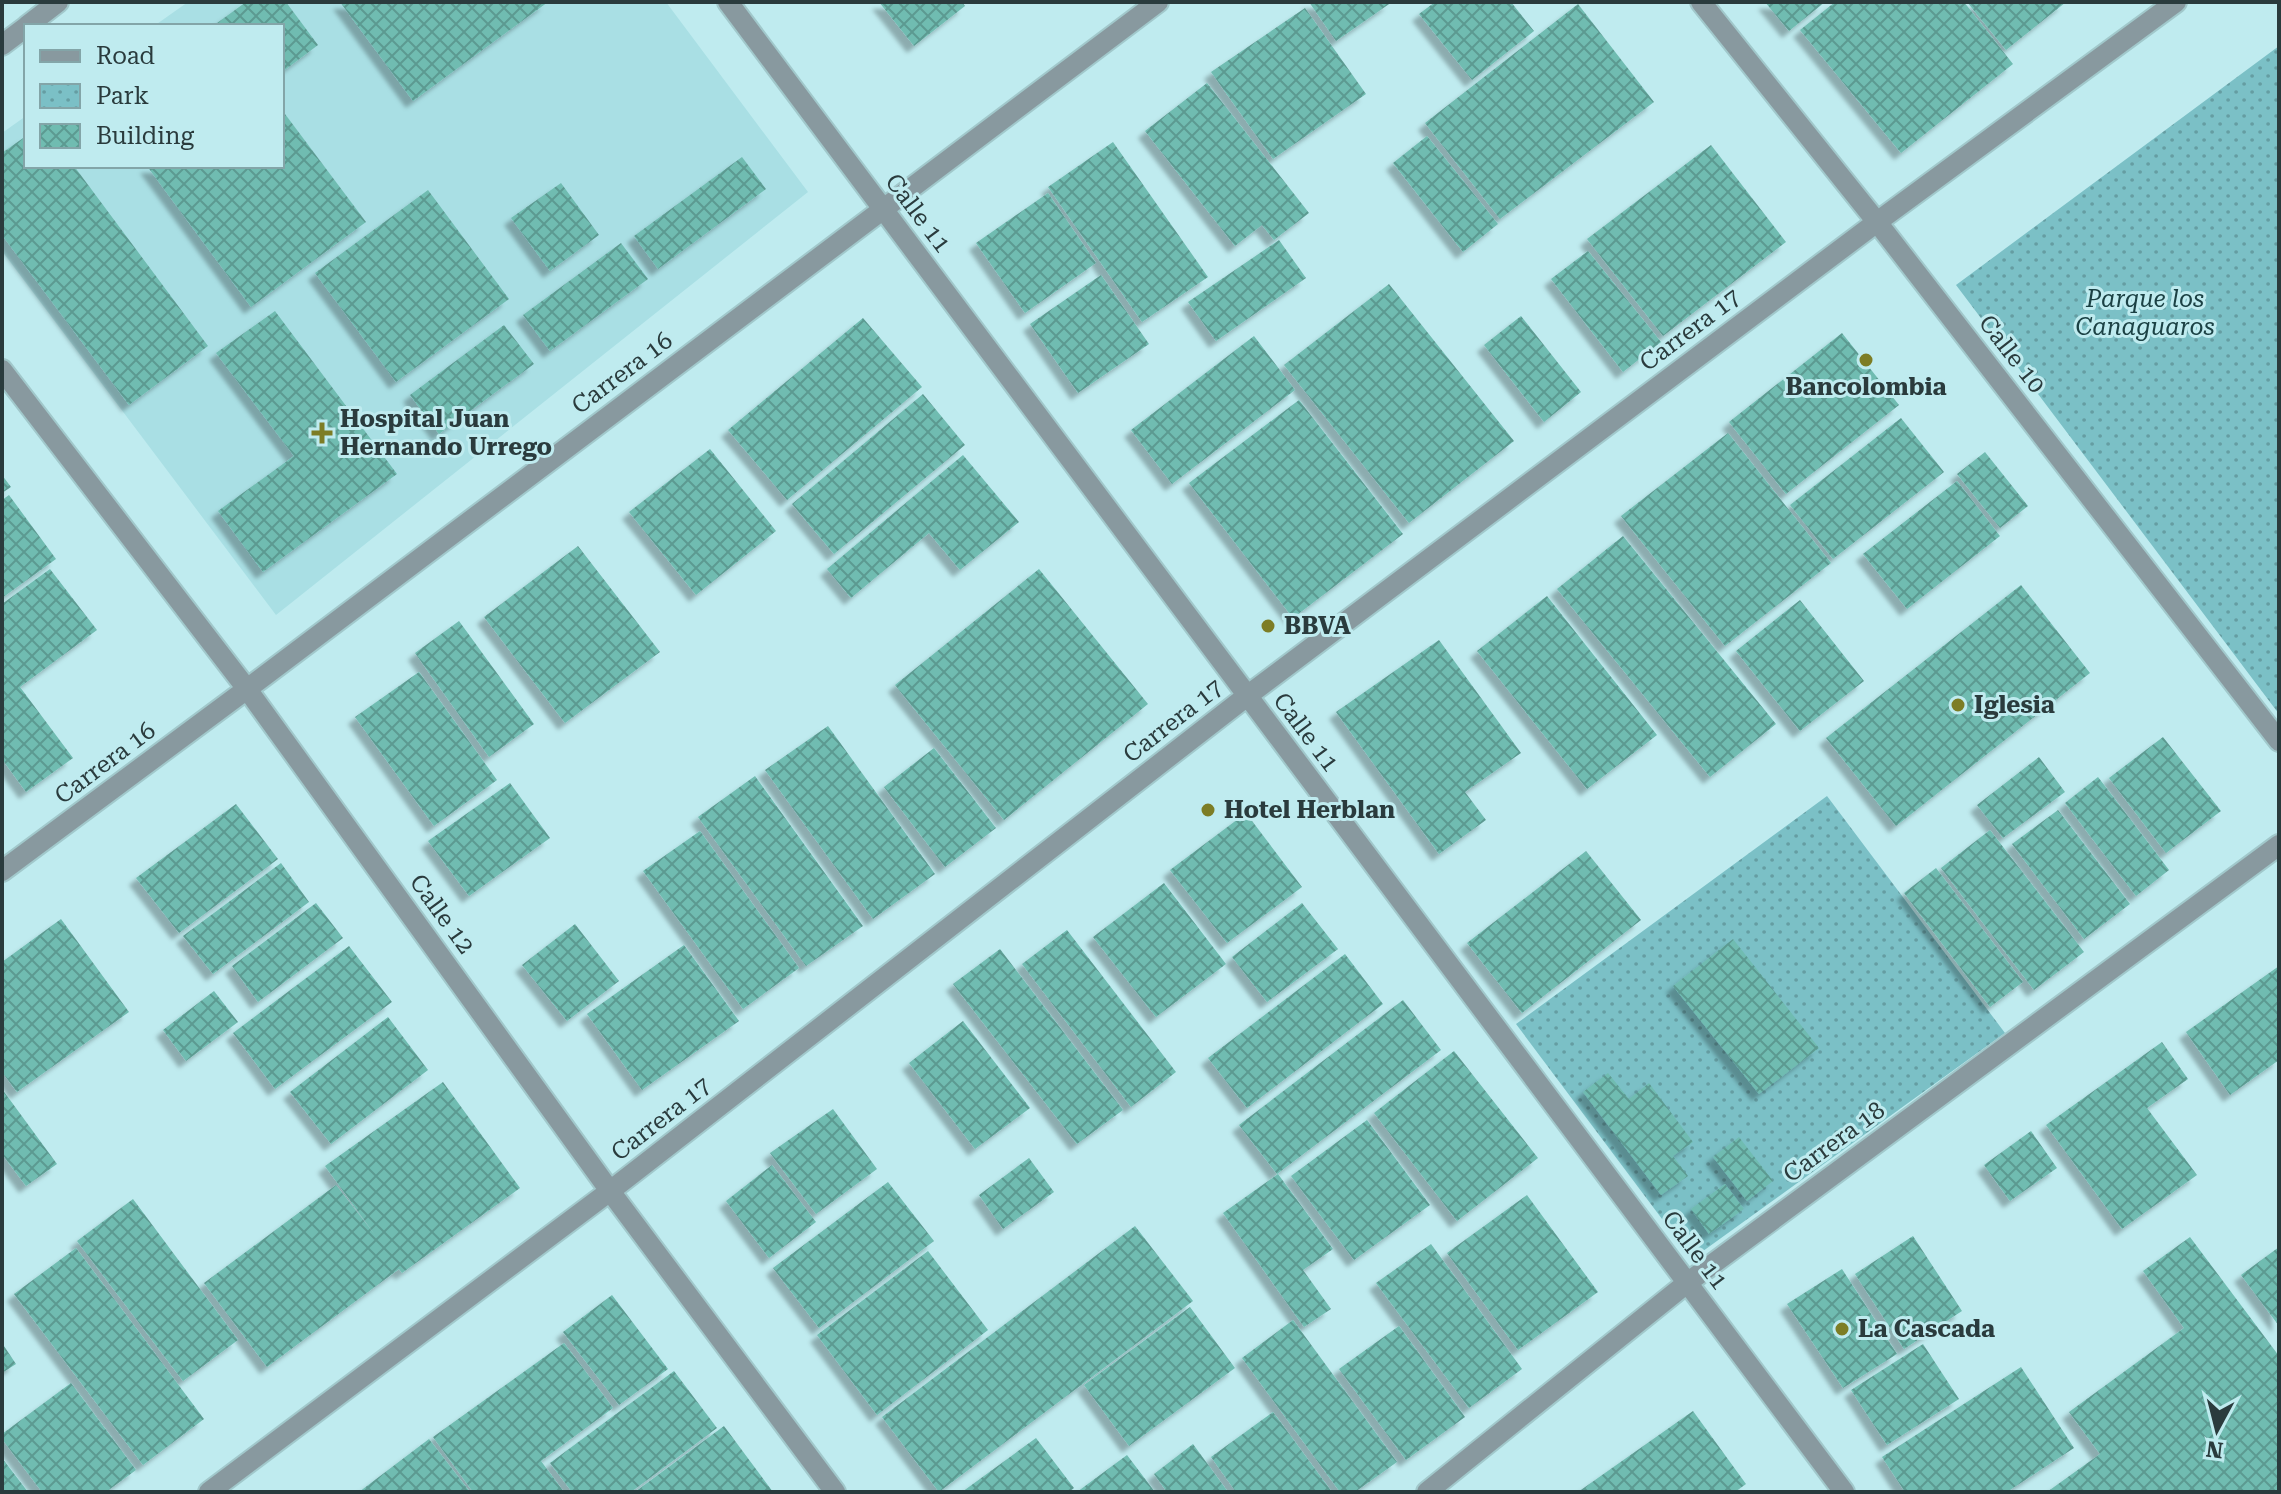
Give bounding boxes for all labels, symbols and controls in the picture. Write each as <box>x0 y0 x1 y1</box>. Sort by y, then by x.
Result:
legend <box>24 24 284 168</box>
text: Road <box>96 42 155 70</box>
text: Park <box>96 82 149 110</box>
text: Building <box>96 122 194 150</box>
street label: Calle 11 <box>879 168 957 258</box>
street label: Carrera 17 <box>1634 283 1746 377</box>
park label: Parque los Canaguaros <box>2075 285 2215 341</box>
street label: Calle 10 <box>1973 309 2051 399</box>
street label: Carrera 16 <box>566 326 678 420</box>
marker: Bancolombia <box>1857 351 1875 369</box>
place label: Bancolombia <box>1785 373 1947 401</box>
place label: Hospital Juan Hernando Urrego <box>340 405 552 461</box>
marker: Hospital Juan Hernando Urrego <box>311 422 333 444</box>
place label: BBVA <box>1284 612 1352 640</box>
marker: BBVA <box>1259 617 1277 635</box>
street label: Carrera 17 <box>1118 673 1228 769</box>
street label: Calle 11 <box>1267 687 1345 777</box>
place label: Iglesia <box>1974 691 2055 719</box>
marker: Iglesia <box>1949 696 1967 714</box>
street label: Carrera 16 <box>49 716 161 810</box>
place label: Hotel Herblan <box>1224 796 1395 824</box>
marker: Hotel Herblan <box>1199 801 1217 819</box>
street label: Calle 12 <box>404 869 480 959</box>
street label: Carrera 17 <box>606 1071 716 1167</box>
street label: Carrera 18 <box>1778 1096 1890 1188</box>
street label: Calle 11 <box>1656 1205 1734 1295</box>
place label: La Cascada <box>1858 1315 1995 1343</box>
marker: La Cascada <box>1833 1320 1851 1338</box>
north arrow <box>2177 1390 2257 1470</box>
text: N <box>2205 1436 2225 1463</box>

